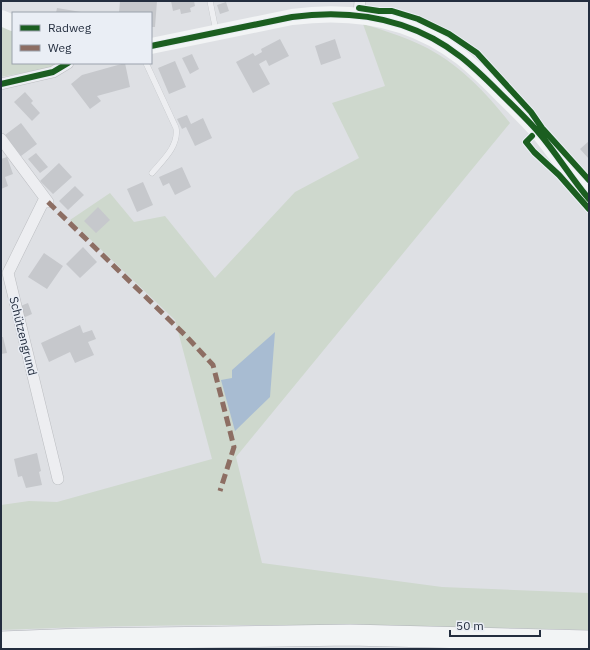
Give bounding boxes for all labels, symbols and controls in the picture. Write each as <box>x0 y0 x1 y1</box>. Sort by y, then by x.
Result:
legend <box>12 12 152 64</box>
text: Radweg <box>48 20 92 35</box>
text: Weg <box>48 40 72 55</box>
street label: Schützengrund <box>6 295 41 377</box>
scale bar <box>450 612 540 638</box>
text: 50 m <box>456 618 484 633</box>

